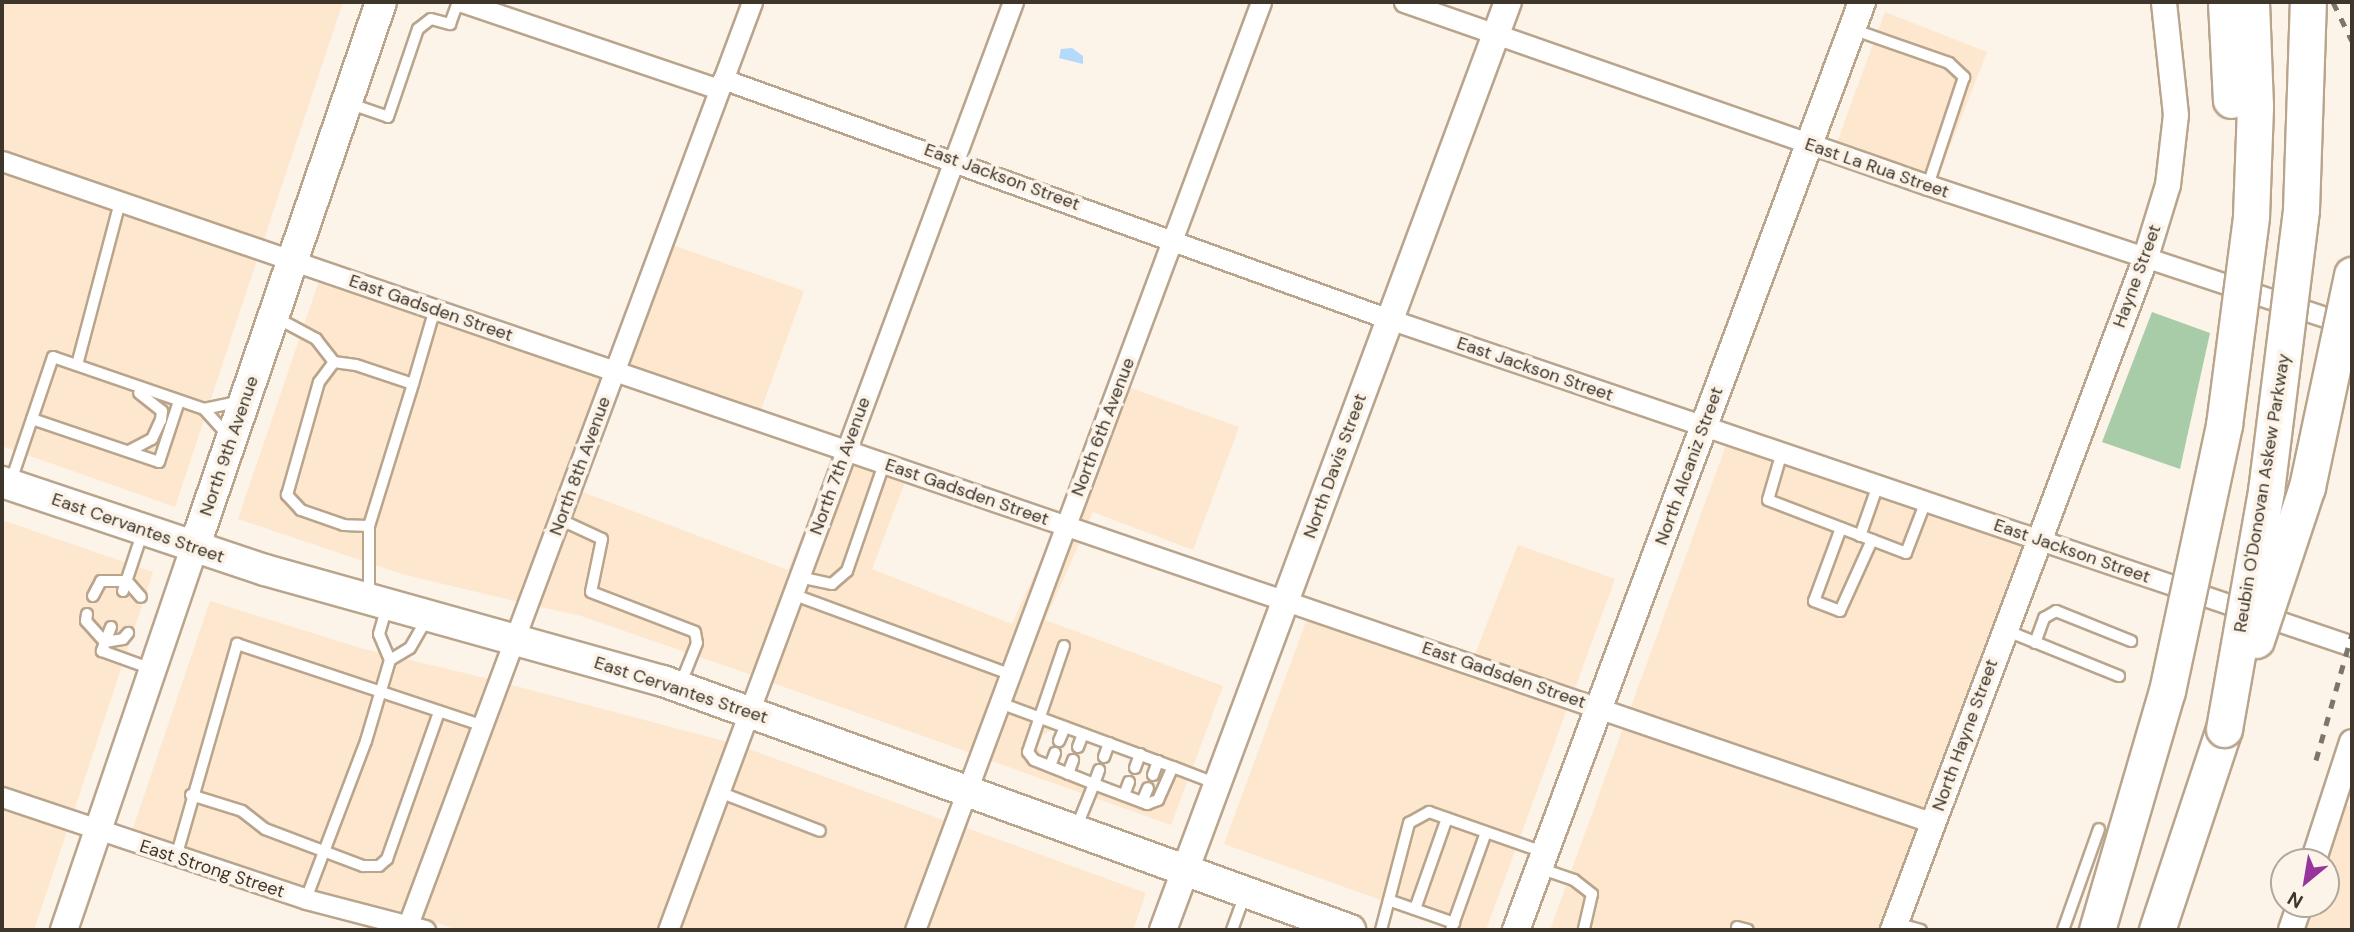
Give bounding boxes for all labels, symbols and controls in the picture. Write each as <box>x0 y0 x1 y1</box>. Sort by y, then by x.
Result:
street label: East La Rua Street <box>1802 133 1952 203</box>
street label: East Jackson Street <box>921 139 1083 215</box>
street label: Hayne Street <box>2108 221 2166 331</box>
street label: East Gadsden Street <box>346 270 516 346</box>
street label: East Jackson Street <box>1454 332 1616 406</box>
street label: Reubin O'Donovan Askew Parkway <box>2229 352 2295 634</box>
street label: North 6th Avenue <box>1067 355 1139 499</box>
street label: North 9th Avenue <box>195 373 263 519</box>
street label: North Alcaniz Street <box>1650 384 1728 548</box>
street label: North Davis Street <box>1299 391 1371 541</box>
street label: North 8th Avenue <box>545 394 615 538</box>
street label: North 7th Avenue <box>805 394 875 538</box>
street label: East Gadsden Street <box>882 454 1052 530</box>
street label: East Cervantes Street <box>49 488 227 568</box>
street label: East Jackson Street <box>1991 514 2153 588</box>
street label: East Gadsden Street <box>1419 637 1589 713</box>
street label: East Cervantes Street <box>591 652 771 728</box>
street label: North Hayne Street <box>1927 656 2003 814</box>
street label: East Strong Street <box>137 835 287 903</box>
north arrow <box>2270 848 2340 918</box>
text: N <box>2283 886 2308 914</box>

